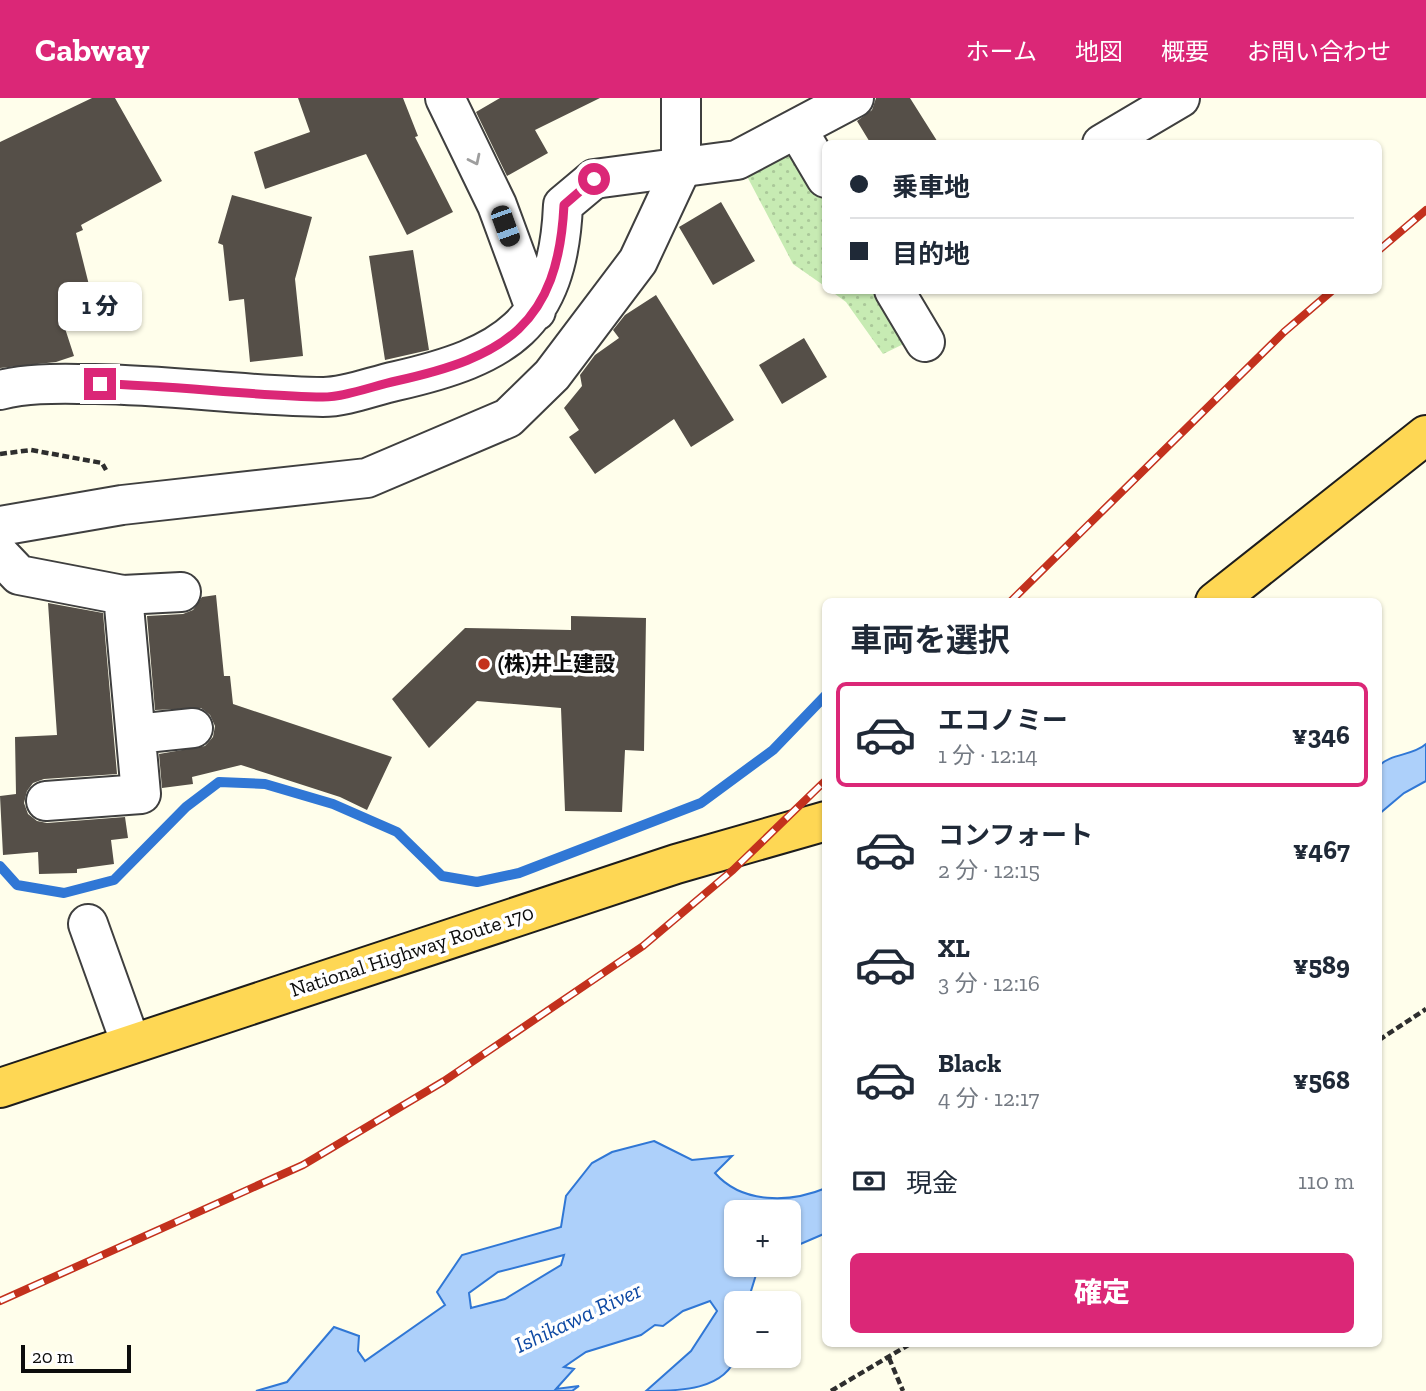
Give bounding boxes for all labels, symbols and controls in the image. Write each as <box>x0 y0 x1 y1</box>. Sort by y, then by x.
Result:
text: Cabway <box>35 30 149 69</box>
text: ホーム <box>966 37 1037 66</box>
text: 地図 <box>1075 37 1123 66</box>
text: 概要 <box>1161 37 1209 66</box>
text: お問い合わせ <box>1247 37 1391 66</box>
one-way arrow <box>467 152 481 165</box>
route start <box>578 163 610 195</box>
text: 乗車地 <box>892 171 970 203</box>
car <box>488 203 523 249</box>
text: 目的地 <box>892 238 970 270</box>
callout: 1 分 <box>58 282 142 331</box>
text: 1 分 <box>82 292 118 320</box>
route end <box>84 368 116 400</box>
text: 車両を選択 <box>850 621 1010 659</box>
place label: (株)井上建設 <box>498 651 615 676</box>
marker: (株)井上建設 <box>476 656 492 672</box>
icon: car <box>854 703 917 766</box>
text: エコノミー <box>938 704 1068 736</box>
text: ¥346 <box>1292 719 1350 751</box>
text: 1 分 · 12:14 <box>938 741 1038 769</box>
icon: car <box>854 818 917 881</box>
text: コンフォート <box>938 819 1093 851</box>
text: ¥467 <box>1293 834 1350 866</box>
text: 2 分 · 12:15 <box>938 856 1040 884</box>
street label: National Highway Route 170 <box>287 899 537 1002</box>
text: XL <box>938 932 970 964</box>
icon: car <box>854 933 917 996</box>
text: ¥589 <box>1293 949 1350 981</box>
text: 3 分 · 12:16 <box>938 969 1040 997</box>
text: Black <box>938 1047 1001 1079</box>
icon: car <box>854 1048 917 1111</box>
text: ¥568 <box>1293 1064 1350 1096</box>
text: 4 分 · 12:17 <box>938 1084 1039 1112</box>
icon: cash <box>850 1162 888 1200</box>
text: 現金 <box>906 1167 958 1199</box>
text: 110 m <box>1298 1167 1354 1195</box>
map controls <box>724 1200 801 1368</box>
button: + <box>724 1200 801 1277</box>
button: 確定 <box>850 1253 1354 1333</box>
water label: Ishikawa River <box>510 1275 646 1359</box>
button: − <box>724 1291 801 1368</box>
scale bar <box>21 1342 131 1374</box>
text: 20 m <box>32 1345 73 1368</box>

